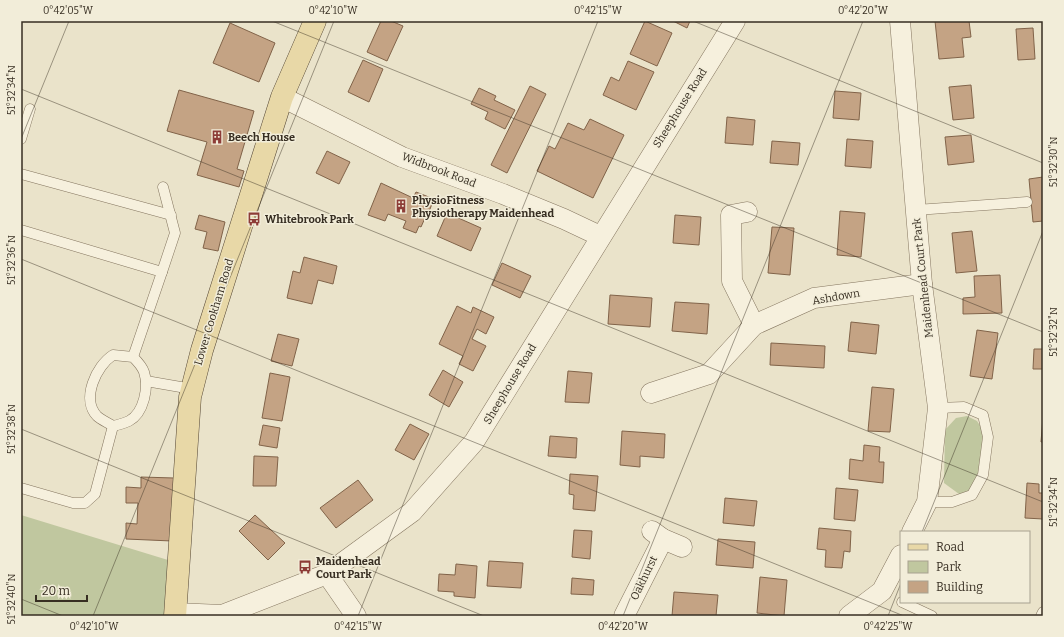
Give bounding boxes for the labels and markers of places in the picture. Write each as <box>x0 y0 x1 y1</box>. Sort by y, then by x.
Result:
building icon: Beech House <box>209 129 225 145</box>
place label: Beech House <box>228 131 295 144</box>
place label: PhysioFitness Physiotherapy Maidenhead <box>412 194 554 220</box>
building icon: PhysioFitness Physiotherapy Maidenhead <box>393 198 409 214</box>
bus stop icon: Whitebrook Park <box>246 211 262 227</box>
place label: Whitebrook Park <box>265 213 354 226</box>
place label: Maidenhead Court Park <box>316 555 381 581</box>
bus stop icon: Maidenhead Court Park <box>297 559 313 575</box>

